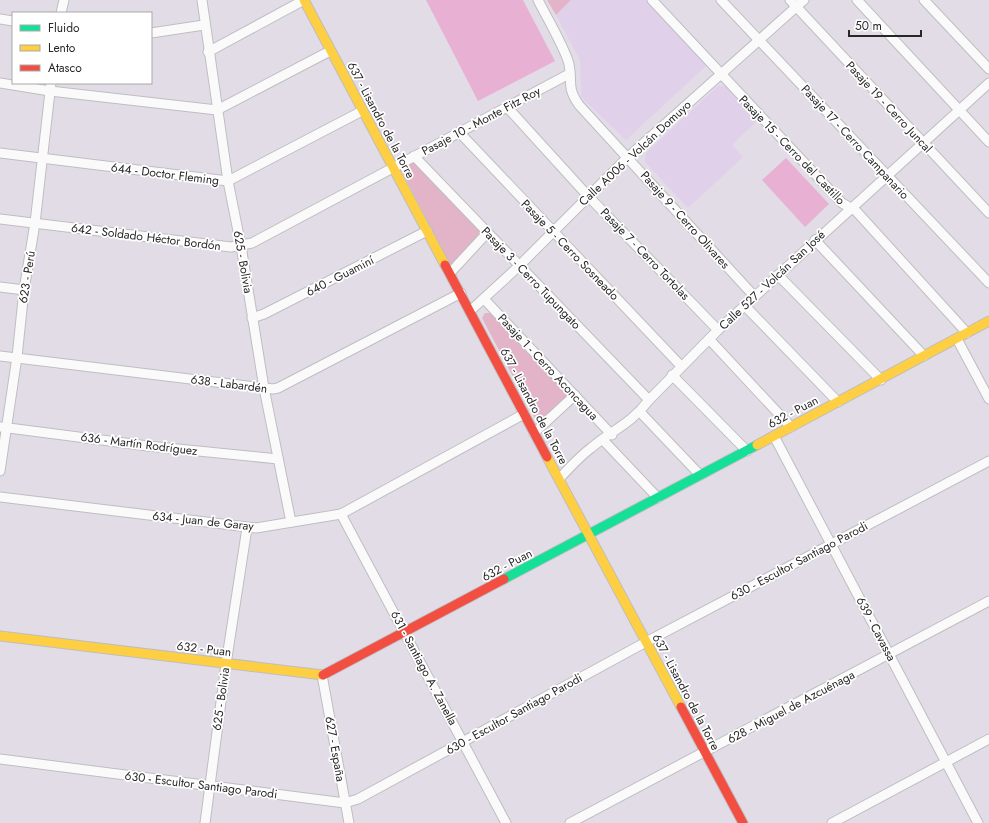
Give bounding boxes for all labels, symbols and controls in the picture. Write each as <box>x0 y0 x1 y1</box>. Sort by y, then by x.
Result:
legend <box>12 12 152 84</box>
scale bar <box>849 12 921 38</box>
text: 50 m <box>855 17 882 35</box>
text: Fluido <box>48 19 80 37</box>
text: Lento <box>48 39 76 57</box>
street label: Pasaje 19 - Cerro Juncal <box>842 57 936 157</box>
text: Atasco <box>48 59 82 77</box>
street label: 637 - Lisandro de la Torre <box>343 59 419 181</box>
street label: Pasaje 17 - Cerro Campanario <box>797 81 913 204</box>
street label: Pasaje 10 - Monte Fitz Roy <box>418 82 544 160</box>
street label: Pasaje 15 - Cerro del Castillo <box>735 91 850 209</box>
street label: Calle A006 - Volcán Domuyo <box>575 96 696 210</box>
street label: 644 - Doctor Fleming <box>110 158 220 190</box>
street label: Pasaje 9 - Cerro Olivares <box>636 167 734 273</box>
street label: Pasaje 5 - Cerro Sosneado <box>517 196 623 305</box>
street label: Pasaje 7 - Cerro Tortolas <box>596 204 694 304</box>
street label: 642 - Soldado Héctor Bordón <box>70 219 222 255</box>
street label: Pasaje 3 - Cerro Tupungato <box>477 223 585 334</box>
street label: Calle 527 - Volcán San José <box>715 226 829 334</box>
street label: 625 - Bolivia <box>229 229 257 295</box>
street label: 623 - Perú <box>14 250 40 304</box>
street label: 640 - Guaminí <box>303 251 378 301</box>
street label: Pasaje 1 - Cerro Aconcagua <box>494 310 602 425</box>
street label: 637 - Lisandro de la Torre <box>496 345 572 467</box>
street label: 638 - Labardén <box>190 370 268 398</box>
street label: 632 - Puan <box>765 391 821 433</box>
street label: 636 - Martín Rodríguez <box>80 428 199 460</box>
street label: 634 - Juan de Garay <box>151 507 255 535</box>
street label: 630 - Escultor Santiago Parodi <box>727 517 871 605</box>
street label: 632 - Puan <box>479 544 535 586</box>
street label: 639 - Cavassa <box>851 594 901 665</box>
street label: 631 - Santiago A. Zanella <box>386 607 462 729</box>
street label: 637 - Lisandro de la Torre <box>648 631 724 753</box>
street label: 632 - Puan <box>176 637 232 661</box>
street label: 625 - Bolivia <box>208 666 234 732</box>
street label: 628 - Miguel de Azcuénaga <box>724 666 858 748</box>
street label: 630 - Escultor Santiago Parodi <box>442 669 586 759</box>
street label: 627 - España <box>320 715 350 783</box>
street label: 630 - Escultor Santiago Parodi <box>124 767 278 803</box>

